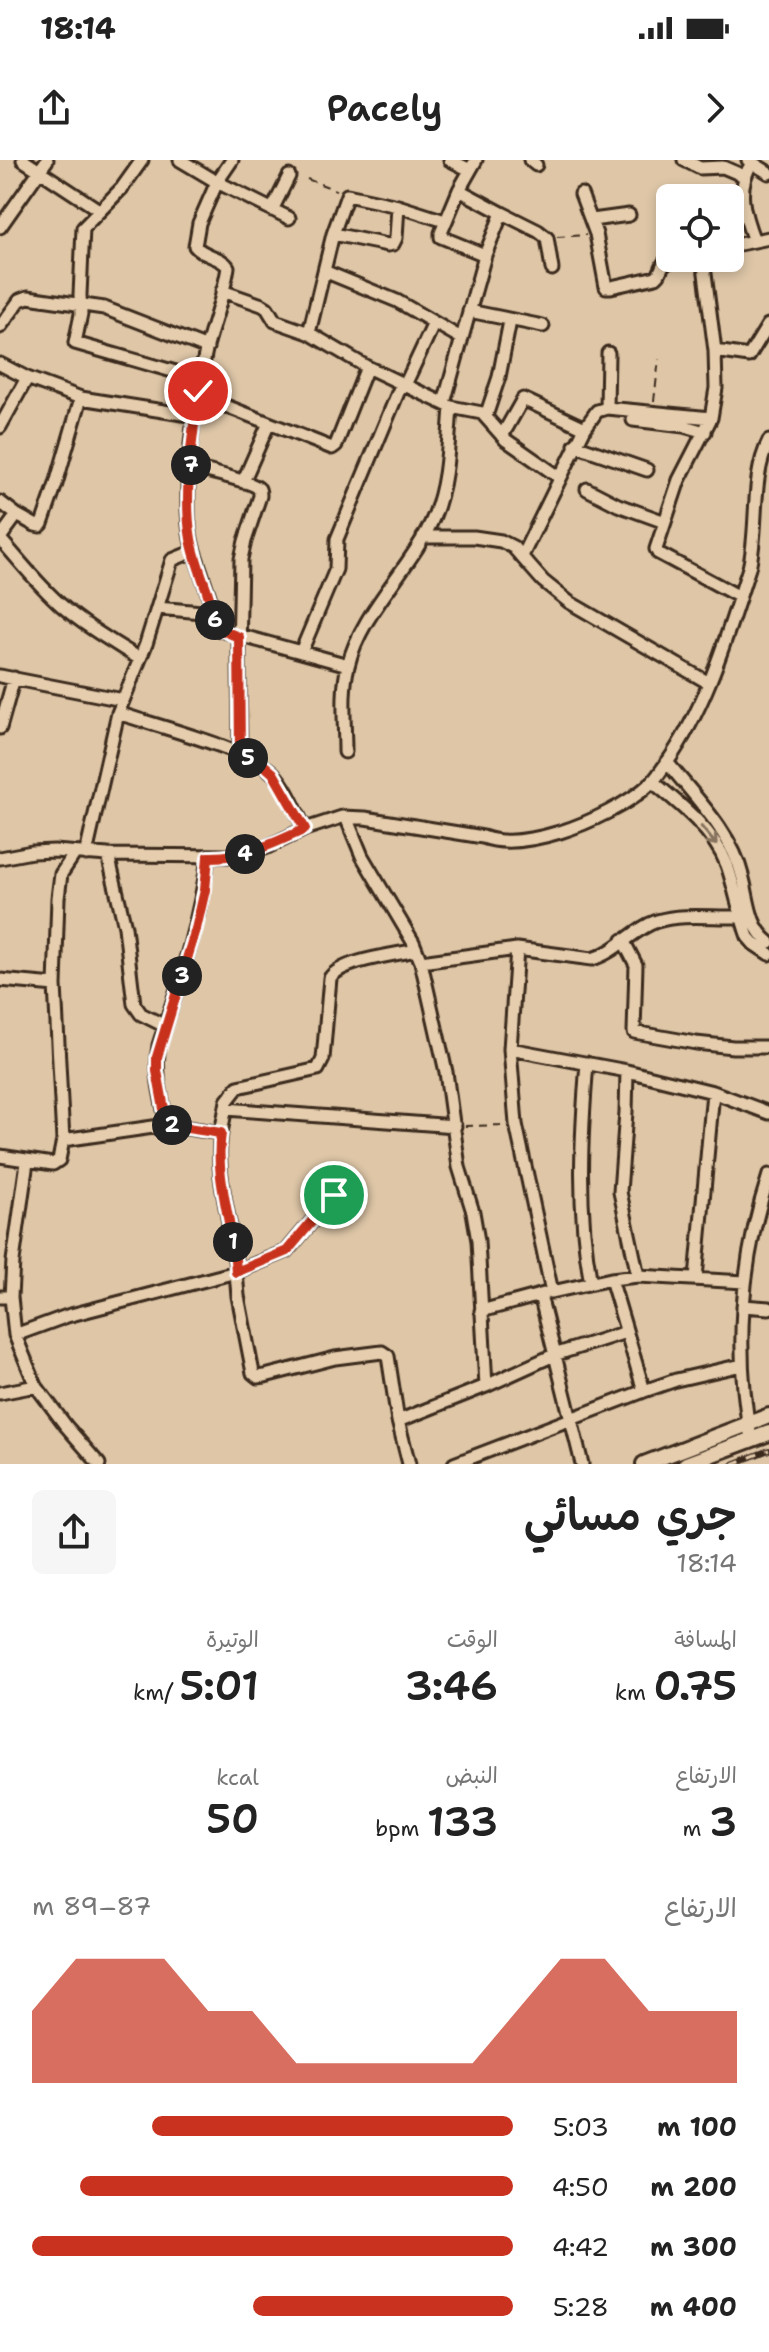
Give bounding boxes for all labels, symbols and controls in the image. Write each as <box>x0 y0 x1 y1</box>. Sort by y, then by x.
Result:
text: 18:14 <box>40 8 116 49</box>
text: Pacely <box>327 84 442 133</box>
icon: share <box>32 86 76 130</box>
icon: forward <box>693 86 737 130</box>
map controls <box>656 184 744 272</box>
button: locate <box>656 184 744 272</box>
pin <box>164 357 232 425</box>
icon: check <box>176 369 220 413</box>
pin: 7 <box>171 445 211 485</box>
text: 7 <box>183 450 199 479</box>
pin: 6 <box>195 600 235 640</box>
text: 6 <box>207 605 223 634</box>
pin: 5 <box>228 738 268 778</box>
text: 5 <box>241 743 255 772</box>
one-way arrow <box>700 825 718 846</box>
pin: 4 <box>225 834 265 874</box>
text: 4 <box>237 839 253 868</box>
pin: 3 <box>162 956 202 996</box>
text: 3 <box>174 961 190 990</box>
pin: 2 <box>152 1105 192 1145</box>
text: 2 <box>164 1110 180 1139</box>
pin <box>300 1161 368 1229</box>
icon: arrive <box>312 1173 356 1217</box>
pin: 1 <box>213 1222 253 1262</box>
text: 1 <box>228 1227 238 1256</box>
text: جري مسائي <box>524 1485 737 1544</box>
button: share <box>32 1490 116 1574</box>
text: 18:14 <box>676 1545 737 1580</box>
text: الوتيرة <box>206 1625 259 1654</box>
text: الوقت <box>447 1625 498 1654</box>
text: المسافة <box>674 1625 737 1654</box>
text: 5:01 <box>180 1659 259 1713</box>
text: 3:46 <box>405 1659 498 1713</box>
text: 0.75 <box>653 1659 737 1713</box>
text: /km <box>133 1678 180 1707</box>
text: km <box>615 1678 653 1707</box>
text: النبض <box>445 1761 498 1790</box>
text: الارتفاع <box>675 1761 737 1790</box>
text: kcal <box>216 1763 259 1792</box>
text: 50 <box>206 1792 259 1846</box>
text: 133 <box>427 1795 498 1849</box>
text: 3 <box>709 1795 737 1849</box>
text: bpm <box>375 1814 427 1843</box>
text: m <box>683 1814 709 1843</box>
text: 87–89 m <box>32 1888 151 1923</box>
text: الارتفاع <box>664 1890 737 1925</box>
text: 5:03 <box>553 2109 609 2144</box>
text: 100 m <box>657 2109 737 2144</box>
text: 4:50 <box>551 2169 609 2204</box>
text: 200 m <box>650 2169 737 2204</box>
text: 4:42 <box>552 2229 609 2264</box>
text: 300 m <box>650 2229 737 2264</box>
text: 5:28 <box>553 2289 609 2324</box>
text: 400 m <box>650 2289 737 2324</box>

